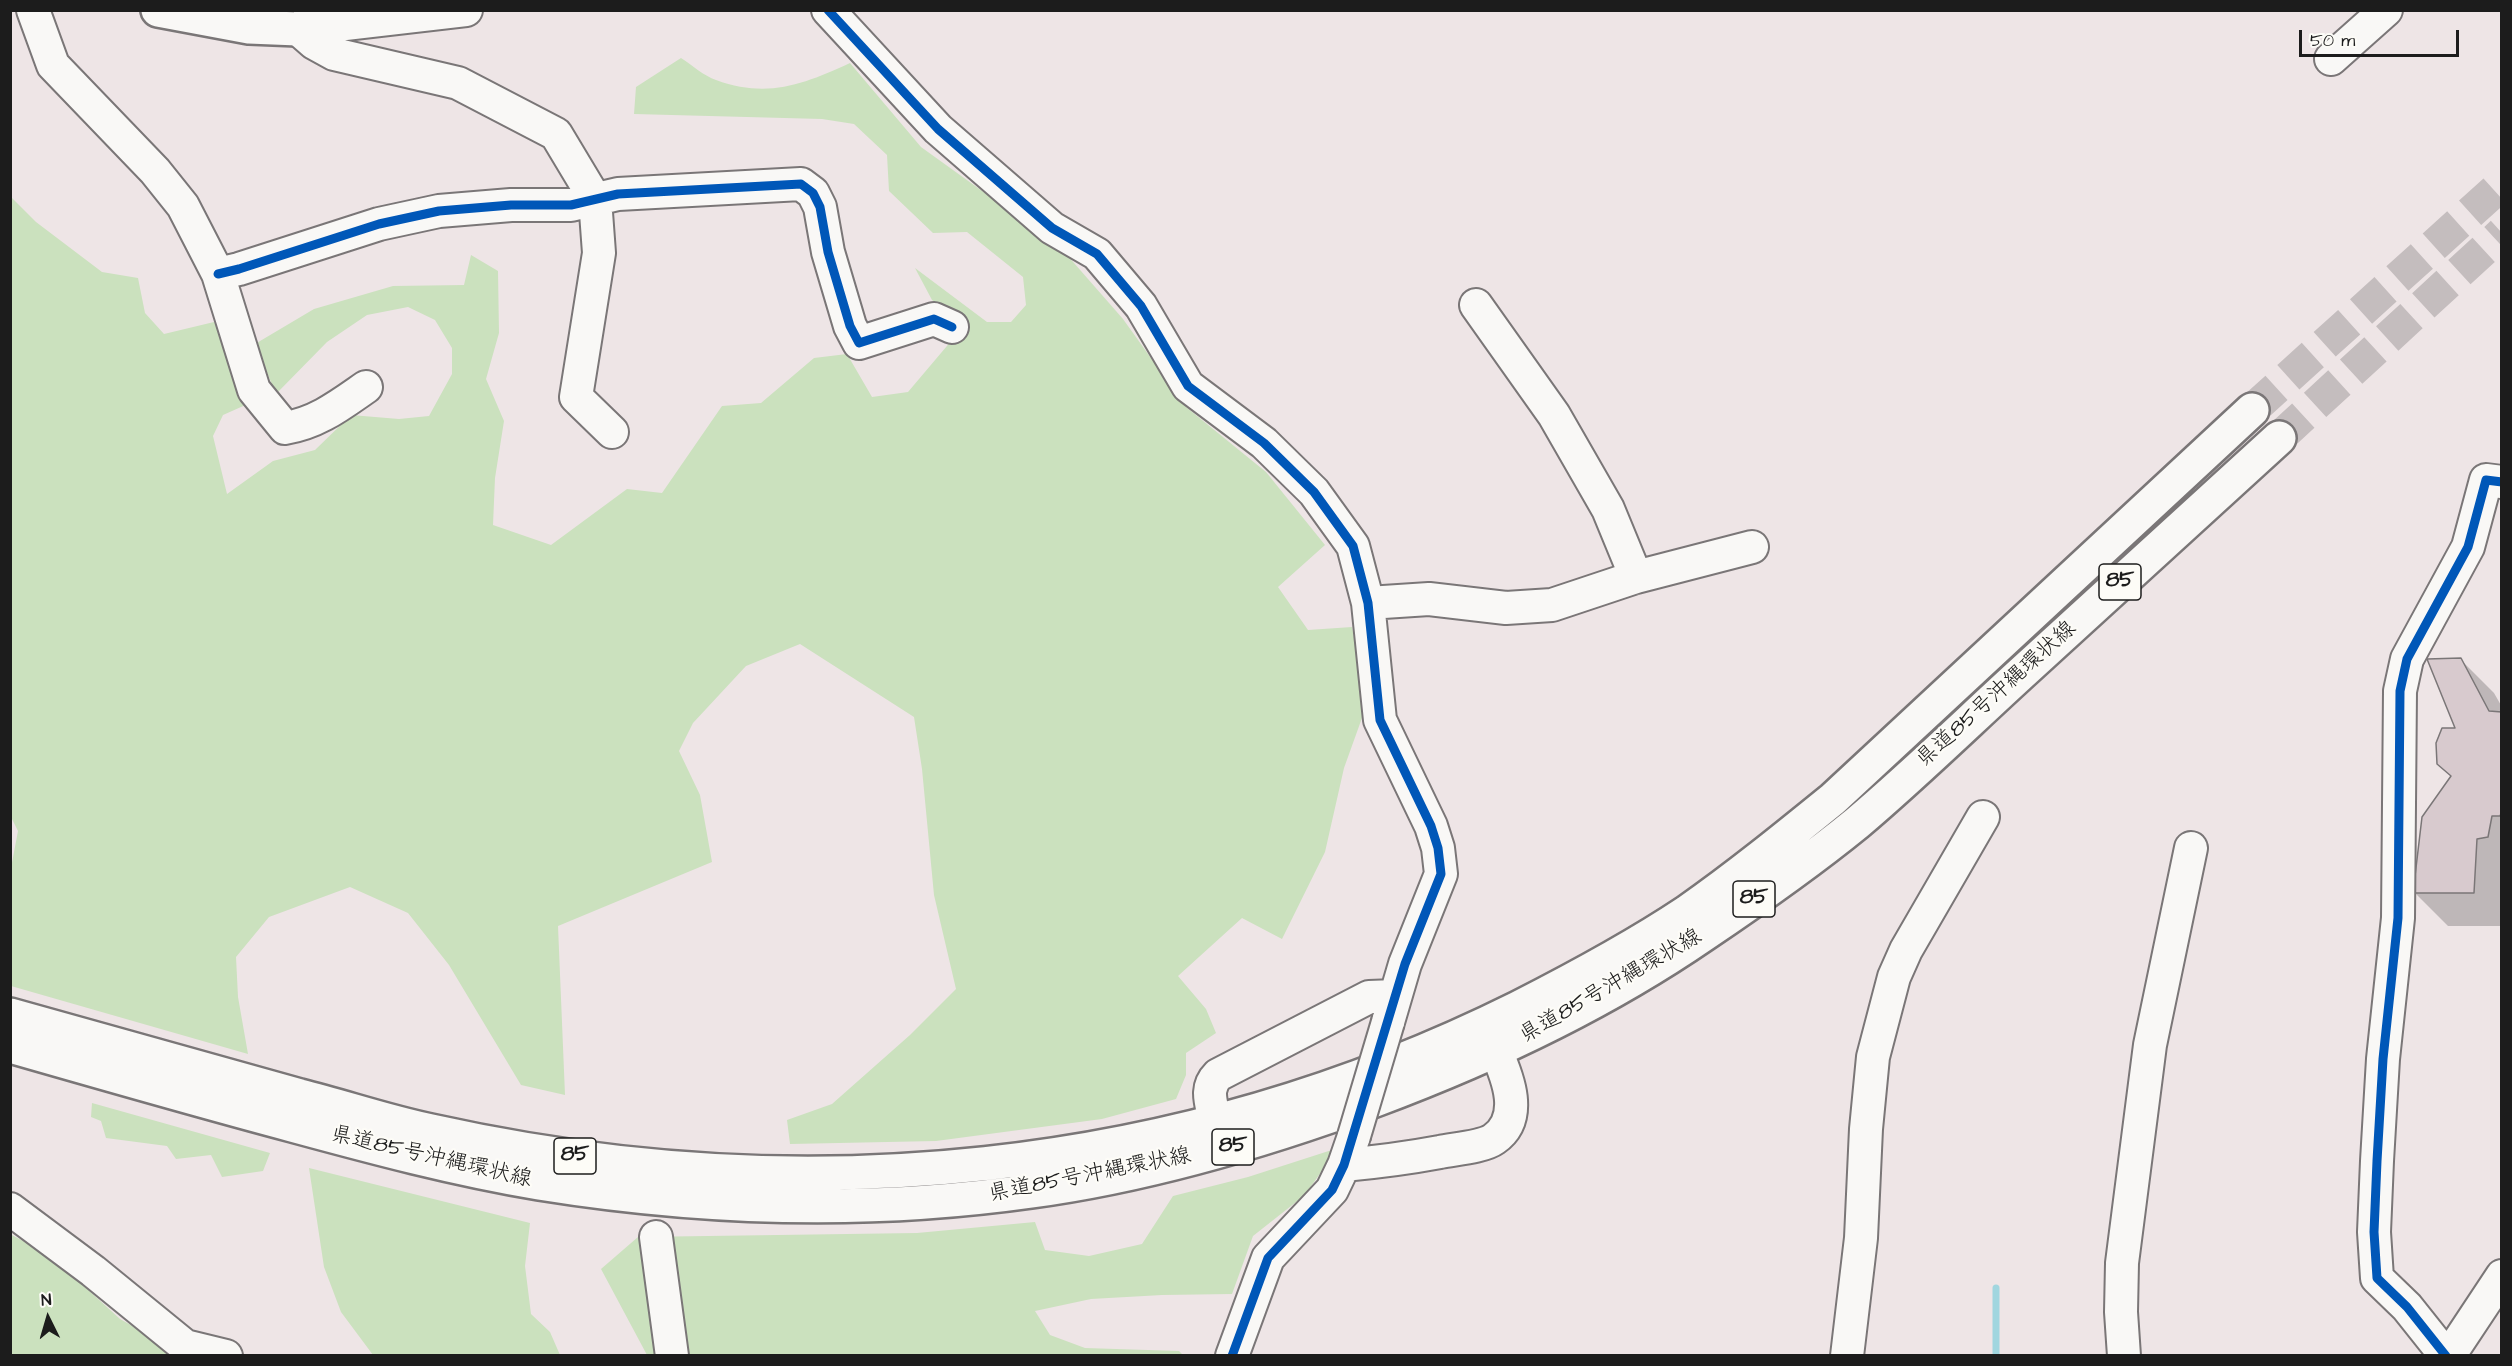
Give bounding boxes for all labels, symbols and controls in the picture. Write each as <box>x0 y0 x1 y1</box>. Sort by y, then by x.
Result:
scale bar <box>2302 18 2462 56</box>
text: 50 m <box>2310 28 2355 53</box>
road number: 85 <box>2099 564 2141 600</box>
street label: 県道85号沖縄環状線 <box>1912 616 2082 774</box>
road number: 85 <box>1733 881 1775 917</box>
street label: 県道85号沖縄環状線 <box>1515 924 1707 1050</box>
street label: 県道85号沖縄環状線 <box>328 1122 534 1194</box>
road number: 85 <box>1212 1129 1254 1165</box>
road number: 85 <box>554 1138 596 1174</box>
street label: 県道85号沖縄環状線 <box>986 1143 1194 1209</box>
north arrow <box>18 1288 78 1348</box>
text: N <box>40 1289 52 1311</box>

